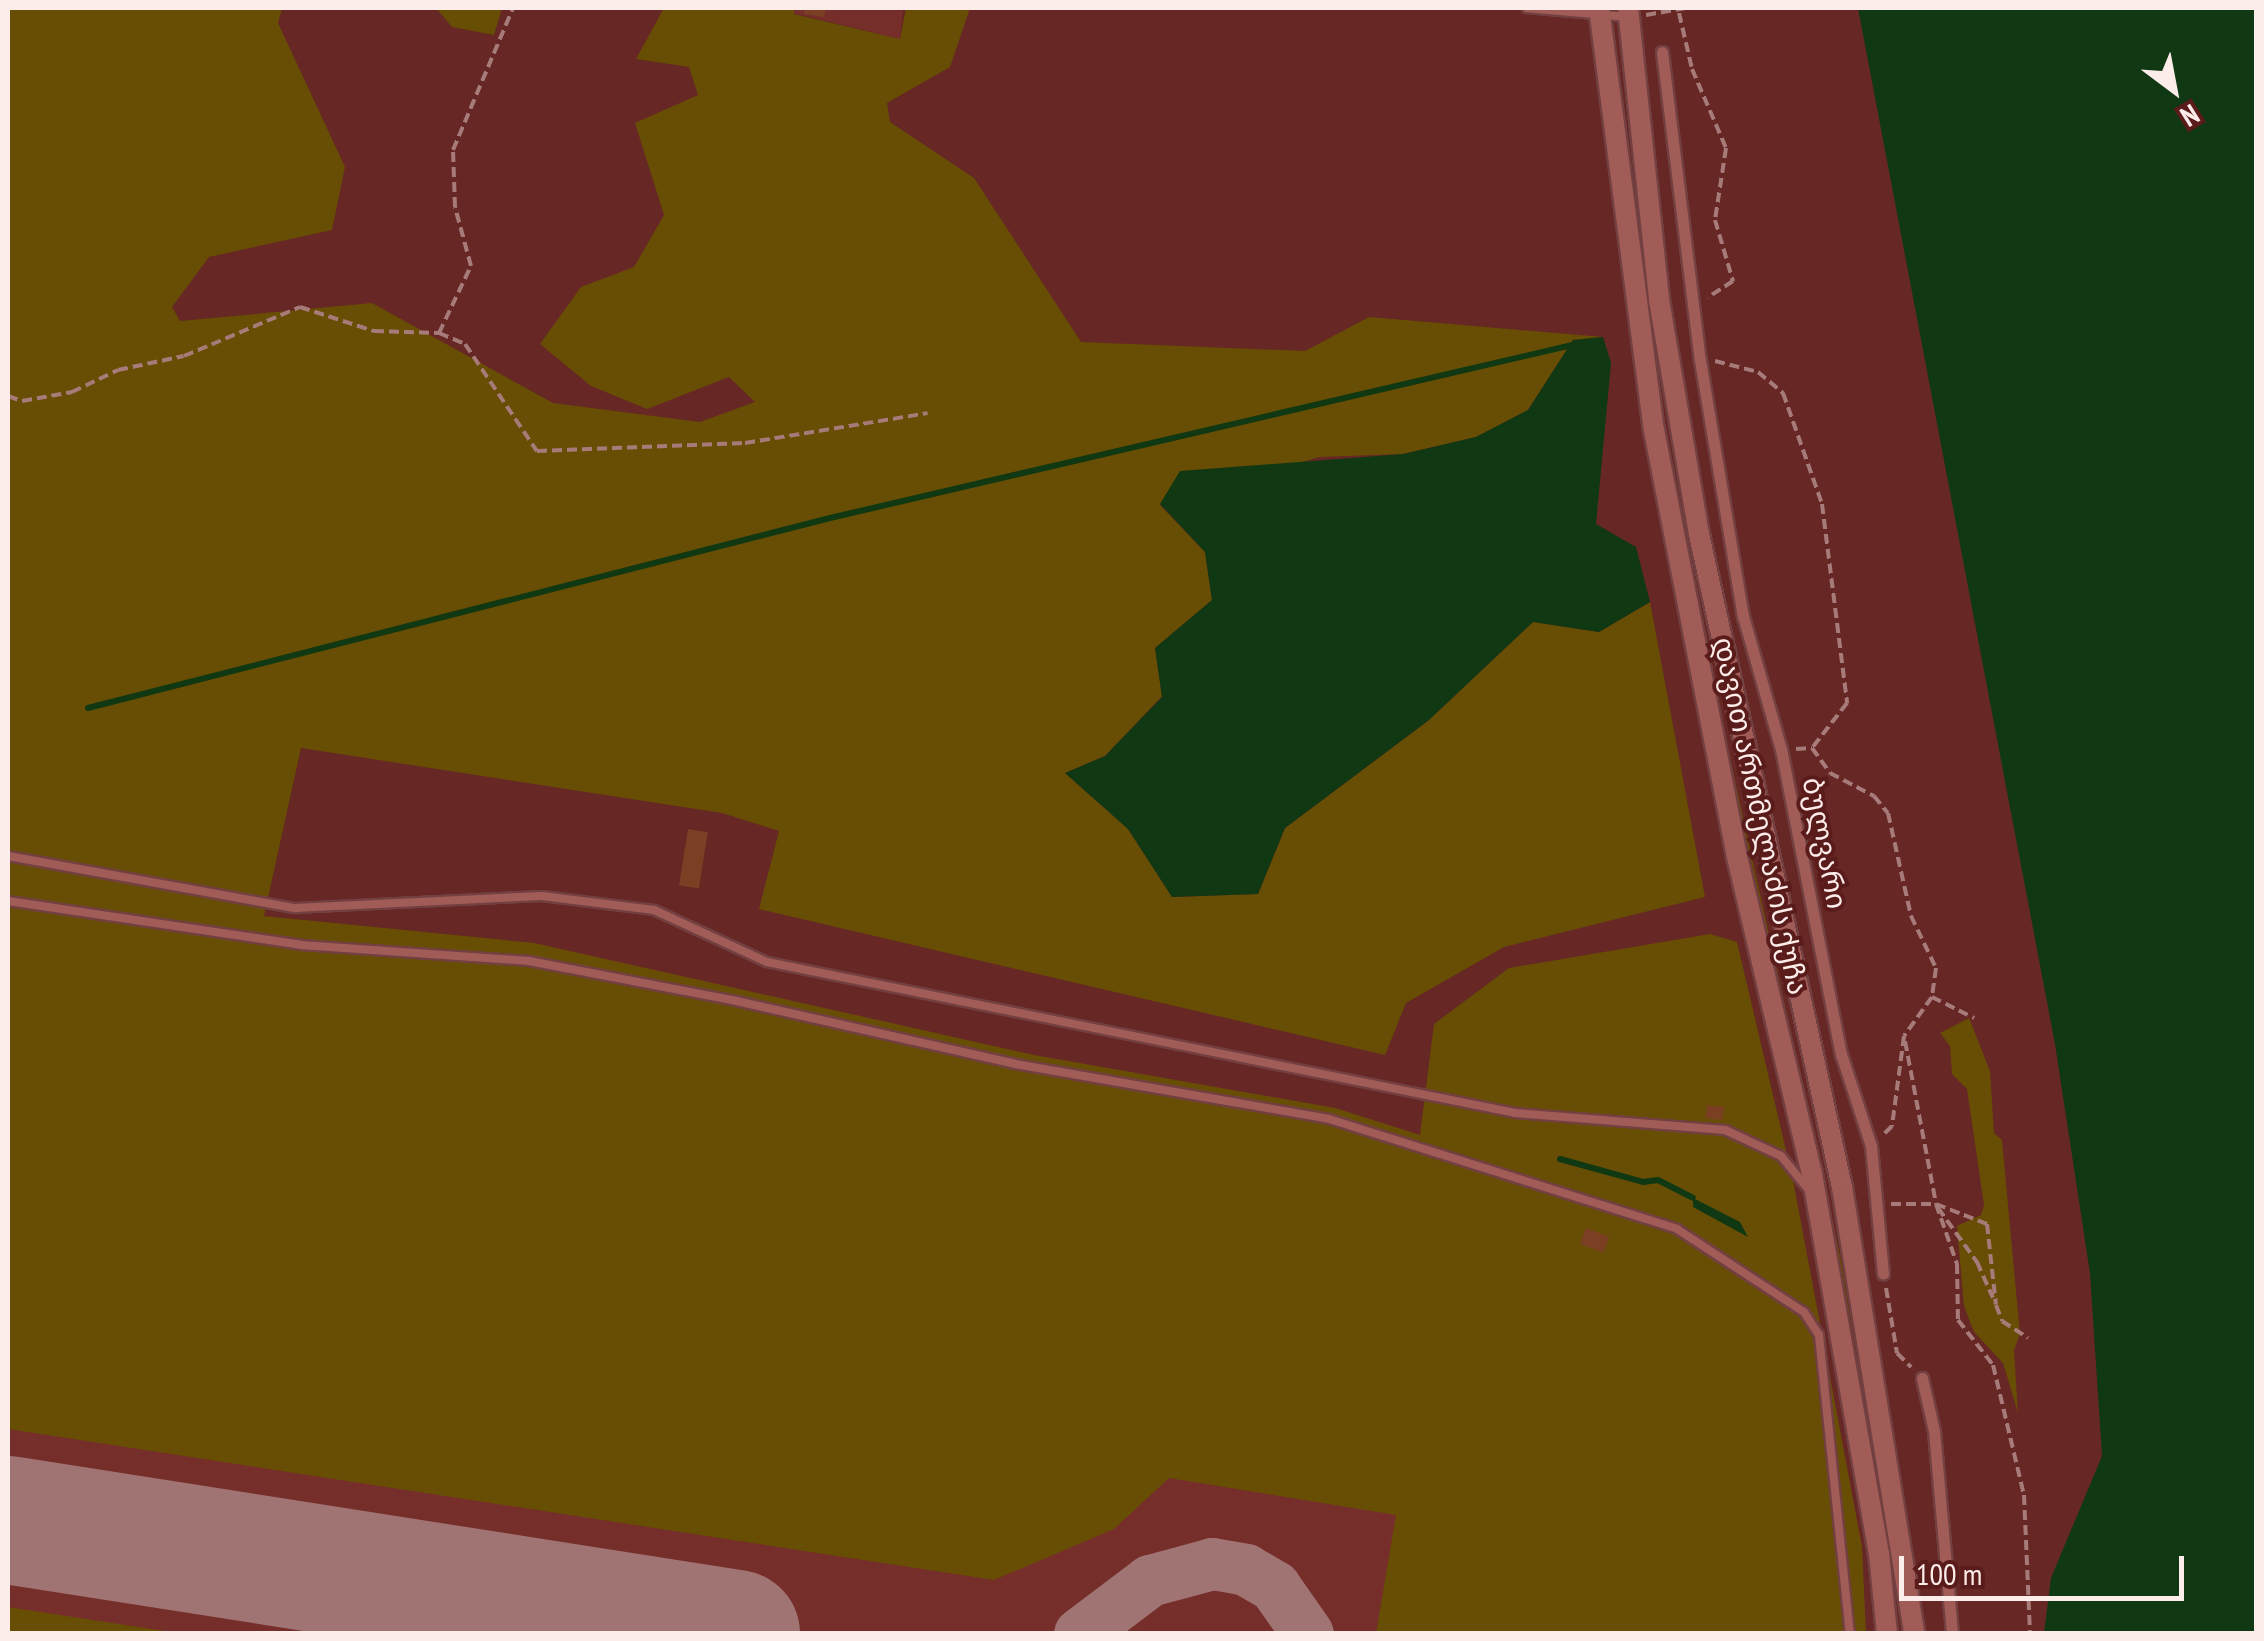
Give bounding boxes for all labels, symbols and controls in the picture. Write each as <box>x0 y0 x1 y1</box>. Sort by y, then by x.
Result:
north arrow <box>2124 40 2224 140</box>
text: N <box>2174 96 2206 136</box>
street label: დავით ართმელაძის ქუჩა <box>1707 634 1815 998</box>
street label: ბულვარი <box>1796 774 1854 912</box>
scale bar <box>1904 1536 2189 1598</box>
text: 100 m <box>1916 1554 1982 1593</box>

